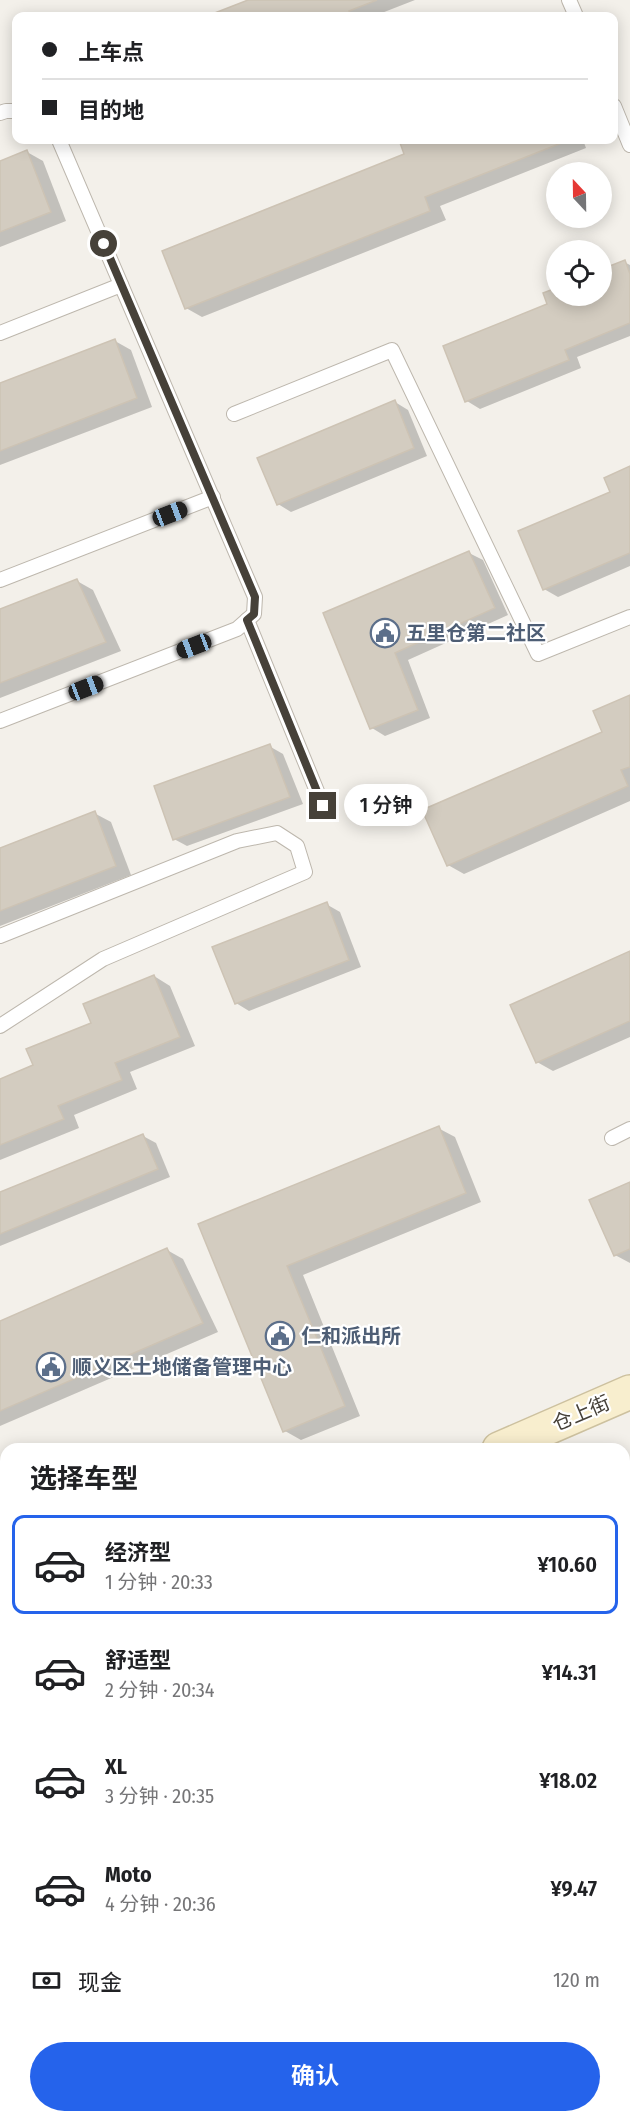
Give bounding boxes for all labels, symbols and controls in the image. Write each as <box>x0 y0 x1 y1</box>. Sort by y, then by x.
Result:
text: 上车点 <box>78 39 144 66</box>
text: 目的地 <box>78 97 144 124</box>
north arrow <box>546 162 612 228</box>
map controls <box>546 162 612 306</box>
route start <box>90 230 117 257</box>
button: locate <box>546 240 612 306</box>
car <box>150 499 190 529</box>
public building icon: 五里仓第二社区 <box>369 617 401 649</box>
place label: 五里仓第二社区 <box>406 621 546 645</box>
car <box>174 631 214 661</box>
car <box>66 673 106 703</box>
callout: 1 分钟 <box>344 785 428 827</box>
route end <box>309 792 336 819</box>
text: 1 分钟 <box>360 793 412 817</box>
public building icon: 仁和派出所 <box>264 1320 296 1352</box>
place label: 仁和派出所 <box>301 1324 401 1348</box>
public building icon: 顺义区土地储备管理中心 <box>35 1351 67 1383</box>
place label: 顺义区土地储备管理中心 <box>72 1355 292 1379</box>
street label: 仓上街 <box>549 1390 613 1436</box>
text: 选择车型 <box>30 1463 138 1495</box>
icon: car <box>33 1538 87 1592</box>
text: 经济型 <box>105 1539 171 1566</box>
text: ¥10.60 <box>537 1551 597 1578</box>
text: 1 分钟 · 20:33 <box>105 1570 213 1594</box>
icon: car <box>33 1646 87 1700</box>
text: 舒适型 <box>105 1647 171 1674</box>
text: ¥14.31 <box>542 1659 597 1686</box>
text: 2 分钟 · 20:34 <box>105 1678 214 1702</box>
text: XL <box>105 1753 127 1780</box>
icon: car <box>33 1754 87 1808</box>
text: ¥18.02 <box>539 1767 597 1794</box>
text: 3 分钟 · 20:35 <box>105 1784 214 1808</box>
text: Moto <box>105 1861 152 1888</box>
icon: car <box>33 1862 87 1916</box>
text: ¥9.47 <box>551 1875 597 1902</box>
text: 4 分钟 · 20:36 <box>105 1892 216 1916</box>
icon: cash <box>30 1964 63 1997</box>
text: 120 m <box>553 1968 600 1992</box>
text: 现金 <box>78 1969 122 1996</box>
button: 确认 <box>30 2042 600 2111</box>

